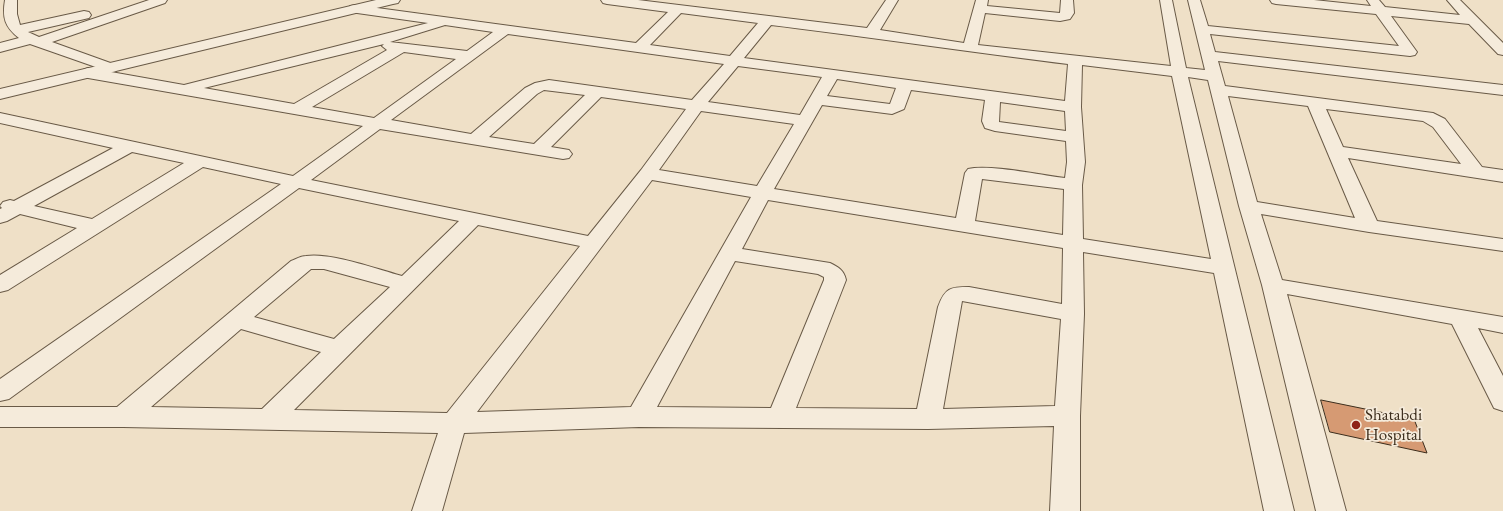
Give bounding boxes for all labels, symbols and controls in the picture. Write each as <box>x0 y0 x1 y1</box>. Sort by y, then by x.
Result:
place label: Shatabdi Hospital <box>1365 405 1422 445</box>
marker: Shatabdi Hospital <box>1350 419 1362 431</box>

